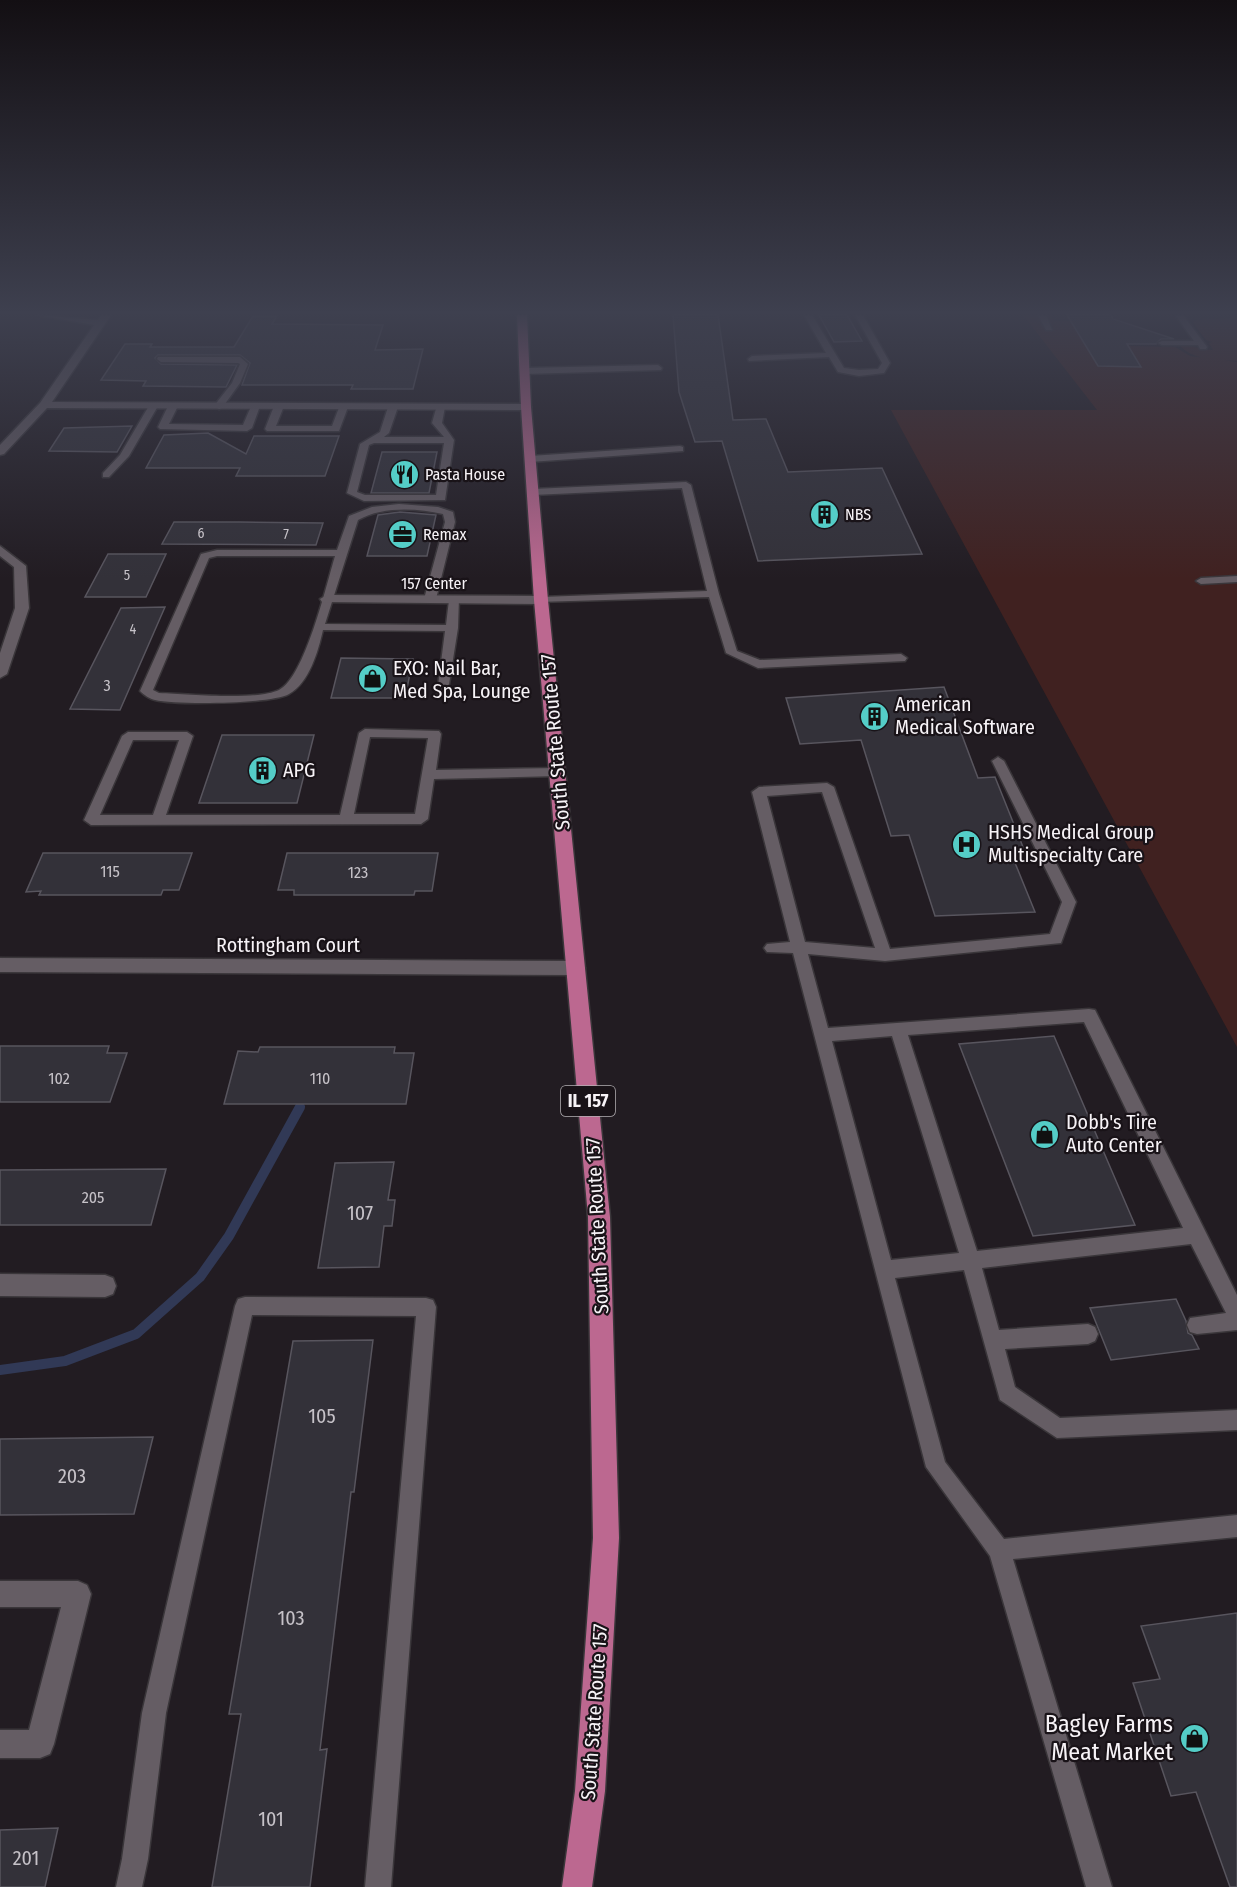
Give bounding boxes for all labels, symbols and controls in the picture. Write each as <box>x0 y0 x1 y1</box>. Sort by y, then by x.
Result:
restaurant icon: Pasta House <box>388 458 420 490</box>
place label: Pasta House <box>425 465 505 484</box>
building icon: NBS <box>808 498 840 530</box>
place label: NBS <box>845 505 871 524</box>
office icon: Remax <box>386 518 418 550</box>
house number: 6 <box>198 525 205 542</box>
place label: Remax <box>423 525 467 544</box>
house number: 7 <box>283 526 289 543</box>
house number: 5 <box>124 567 130 584</box>
street label: 157 Center <box>401 574 467 593</box>
house number: 4 <box>130 621 137 638</box>
street label: South State Route 157 <box>535 653 575 831</box>
place label: EXO: Nail Bar, Med Spa, Lounge <box>393 656 530 703</box>
shop icon: EXO: Nail Bar, Med Spa, Lounge <box>356 663 388 695</box>
house number: 3 <box>103 676 111 695</box>
place label: American Medical Software <box>895 692 1035 739</box>
building icon: American Medical Software <box>858 700 890 732</box>
building icon: APG <box>246 754 278 786</box>
place label: APG <box>283 758 315 782</box>
place label: HSHS Medical Group Multispecialty Care <box>988 820 1154 867</box>
hospital icon: HSHS Medical Group Multispecialty Care <box>951 828 983 860</box>
house number: 115 <box>100 862 120 881</box>
house number: 123 <box>348 863 368 882</box>
street label: Rottingham Court <box>216 933 360 957</box>
house number: 102 <box>48 1069 70 1088</box>
house number: 110 <box>310 1069 330 1088</box>
road number: IL 157 <box>561 1086 615 1116</box>
place label: Dobb's Tire Auto Center <box>1066 1110 1162 1157</box>
shop icon: Dobb's Tire Auto Center <box>1029 1118 1061 1150</box>
street label: South State Route 157 <box>580 1137 614 1315</box>
house number: 205 <box>82 1188 104 1207</box>
house number: 107 <box>347 1201 373 1225</box>
house number: 105 <box>308 1404 336 1428</box>
house number: 203 <box>58 1464 86 1488</box>
house number: 103 <box>277 1606 305 1630</box>
street label: South State Route 157 <box>576 1623 612 1801</box>
place label: Bagley Farms Meat Market <box>1045 1710 1173 1766</box>
shop icon: Bagley Farms Meat Market <box>1178 1722 1210 1754</box>
house number: 101 <box>258 1807 284 1831</box>
house number: 201 <box>13 1846 39 1870</box>

